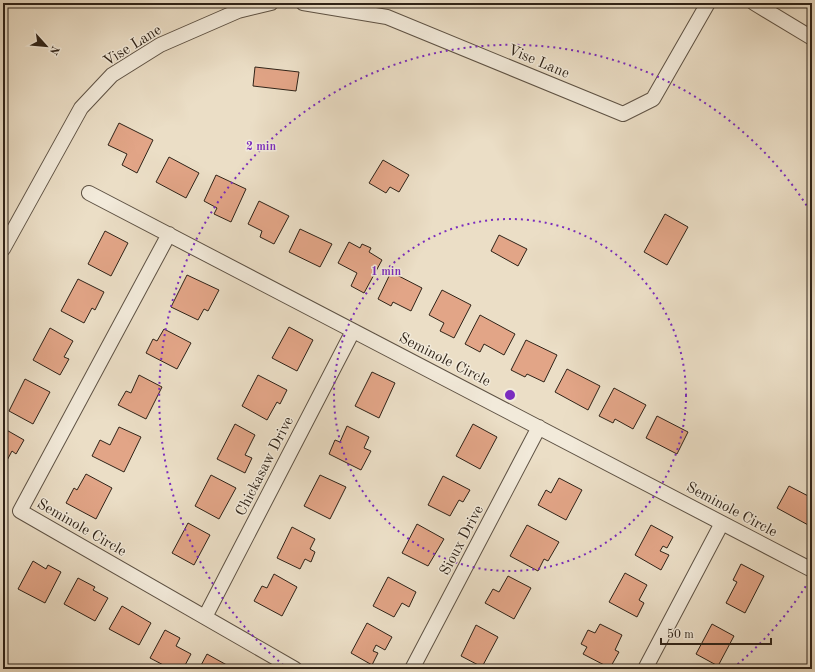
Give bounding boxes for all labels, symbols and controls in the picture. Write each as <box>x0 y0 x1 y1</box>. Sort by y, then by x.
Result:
street label: Vise Lane <box>101 23 164 70</box>
north arrow <box>26 26 66 66</box>
street label: Vise Lane <box>506 43 571 82</box>
text: N <box>46 44 60 57</box>
text: 2 min <box>246 141 276 153</box>
text: 1 min <box>371 266 401 278</box>
street label: Seminole Circle <box>396 331 493 390</box>
centre of rings <box>503 388 517 402</box>
street label: Chickasaw Drive <box>234 414 297 519</box>
street label: Seminole Circle <box>683 480 779 541</box>
street label: Seminole Circle <box>34 497 129 560</box>
street label: Sioux Drive <box>438 503 487 578</box>
scale bar <box>661 620 771 646</box>
text: 50 m <box>667 628 694 641</box>

